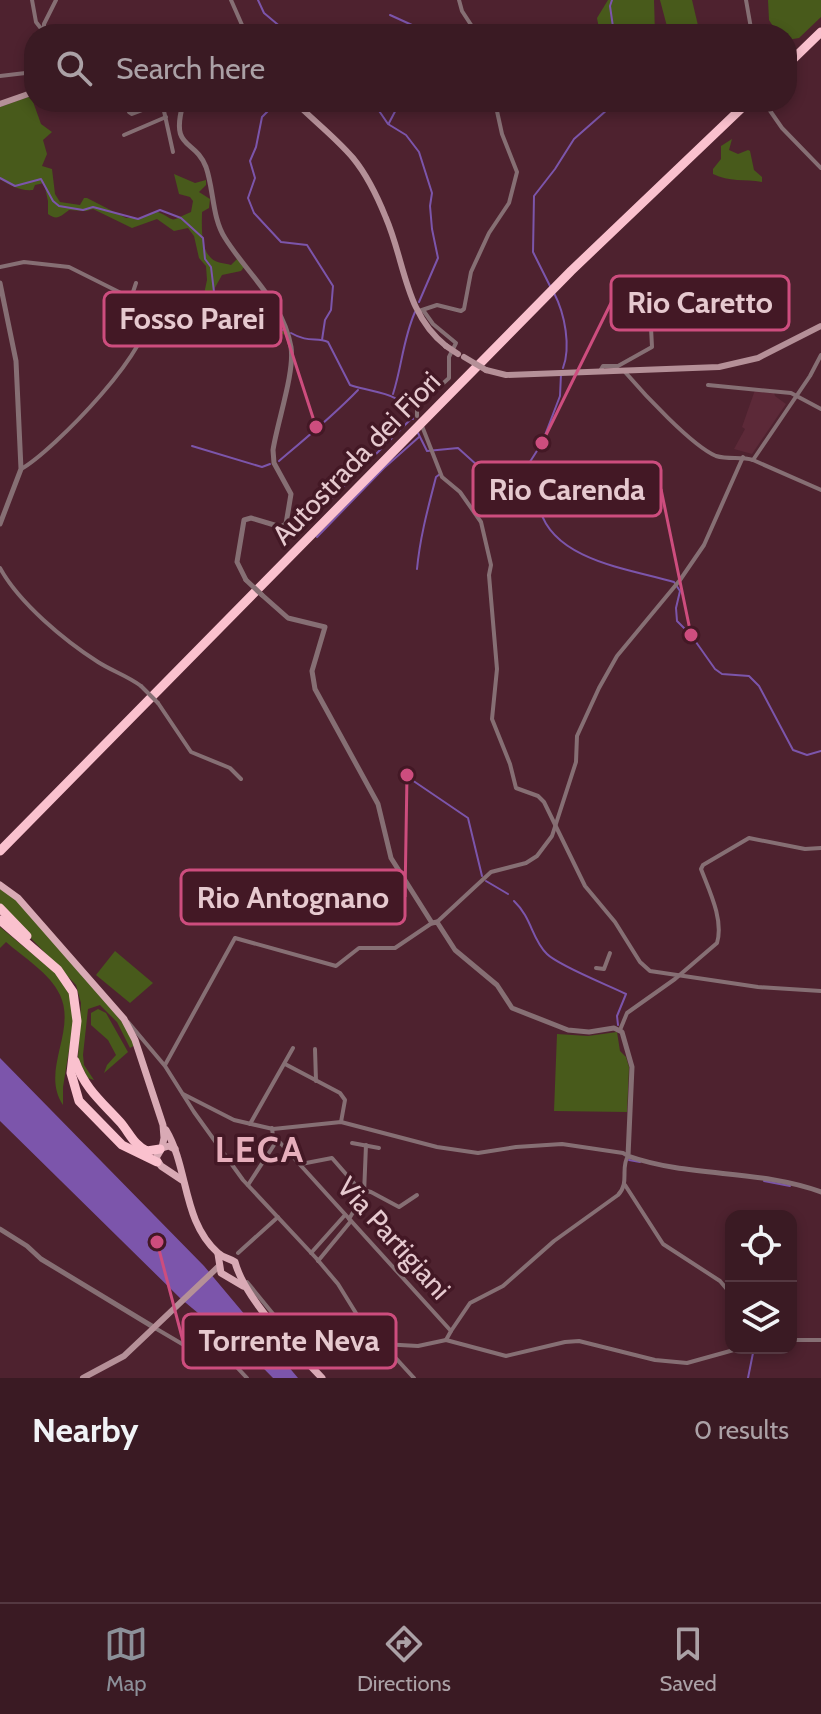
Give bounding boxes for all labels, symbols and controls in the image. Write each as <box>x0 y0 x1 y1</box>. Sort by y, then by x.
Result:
search box <box>24 24 797 112</box>
icon: search <box>52 46 96 90</box>
text: Search here <box>116 50 265 87</box>
callout: Rio Caretto <box>611 276 789 330</box>
text: Rio Caretto <box>627 284 773 321</box>
callout: Fosso Parei <box>104 292 281 346</box>
text: Fosso Parei <box>119 300 265 337</box>
street label: Autostrada dei Fiori <box>265 364 447 552</box>
callout: Rio Carenda <box>473 462 661 516</box>
text: Rio Carenda <box>489 471 645 508</box>
callout: Rio Antognano <box>181 870 405 924</box>
text: Rio Antognano <box>197 879 389 916</box>
district label: LECA <box>215 1127 305 1171</box>
street label: Via Partigiani <box>330 1170 458 1306</box>
map controls <box>725 1210 797 1354</box>
button: locate <box>725 1210 797 1282</box>
button: layers <box>725 1282 797 1354</box>
callout: Torrente Neva <box>183 1314 396 1368</box>
text: Torrente Neva <box>198 1322 380 1359</box>
text: Nearby <box>32 1409 139 1451</box>
text: 0 results <box>694 1414 789 1446</box>
tab: Map <box>104 1622 148 1697</box>
tab: Directions <box>357 1622 451 1697</box>
tab: Saved <box>660 1622 717 1697</box>

